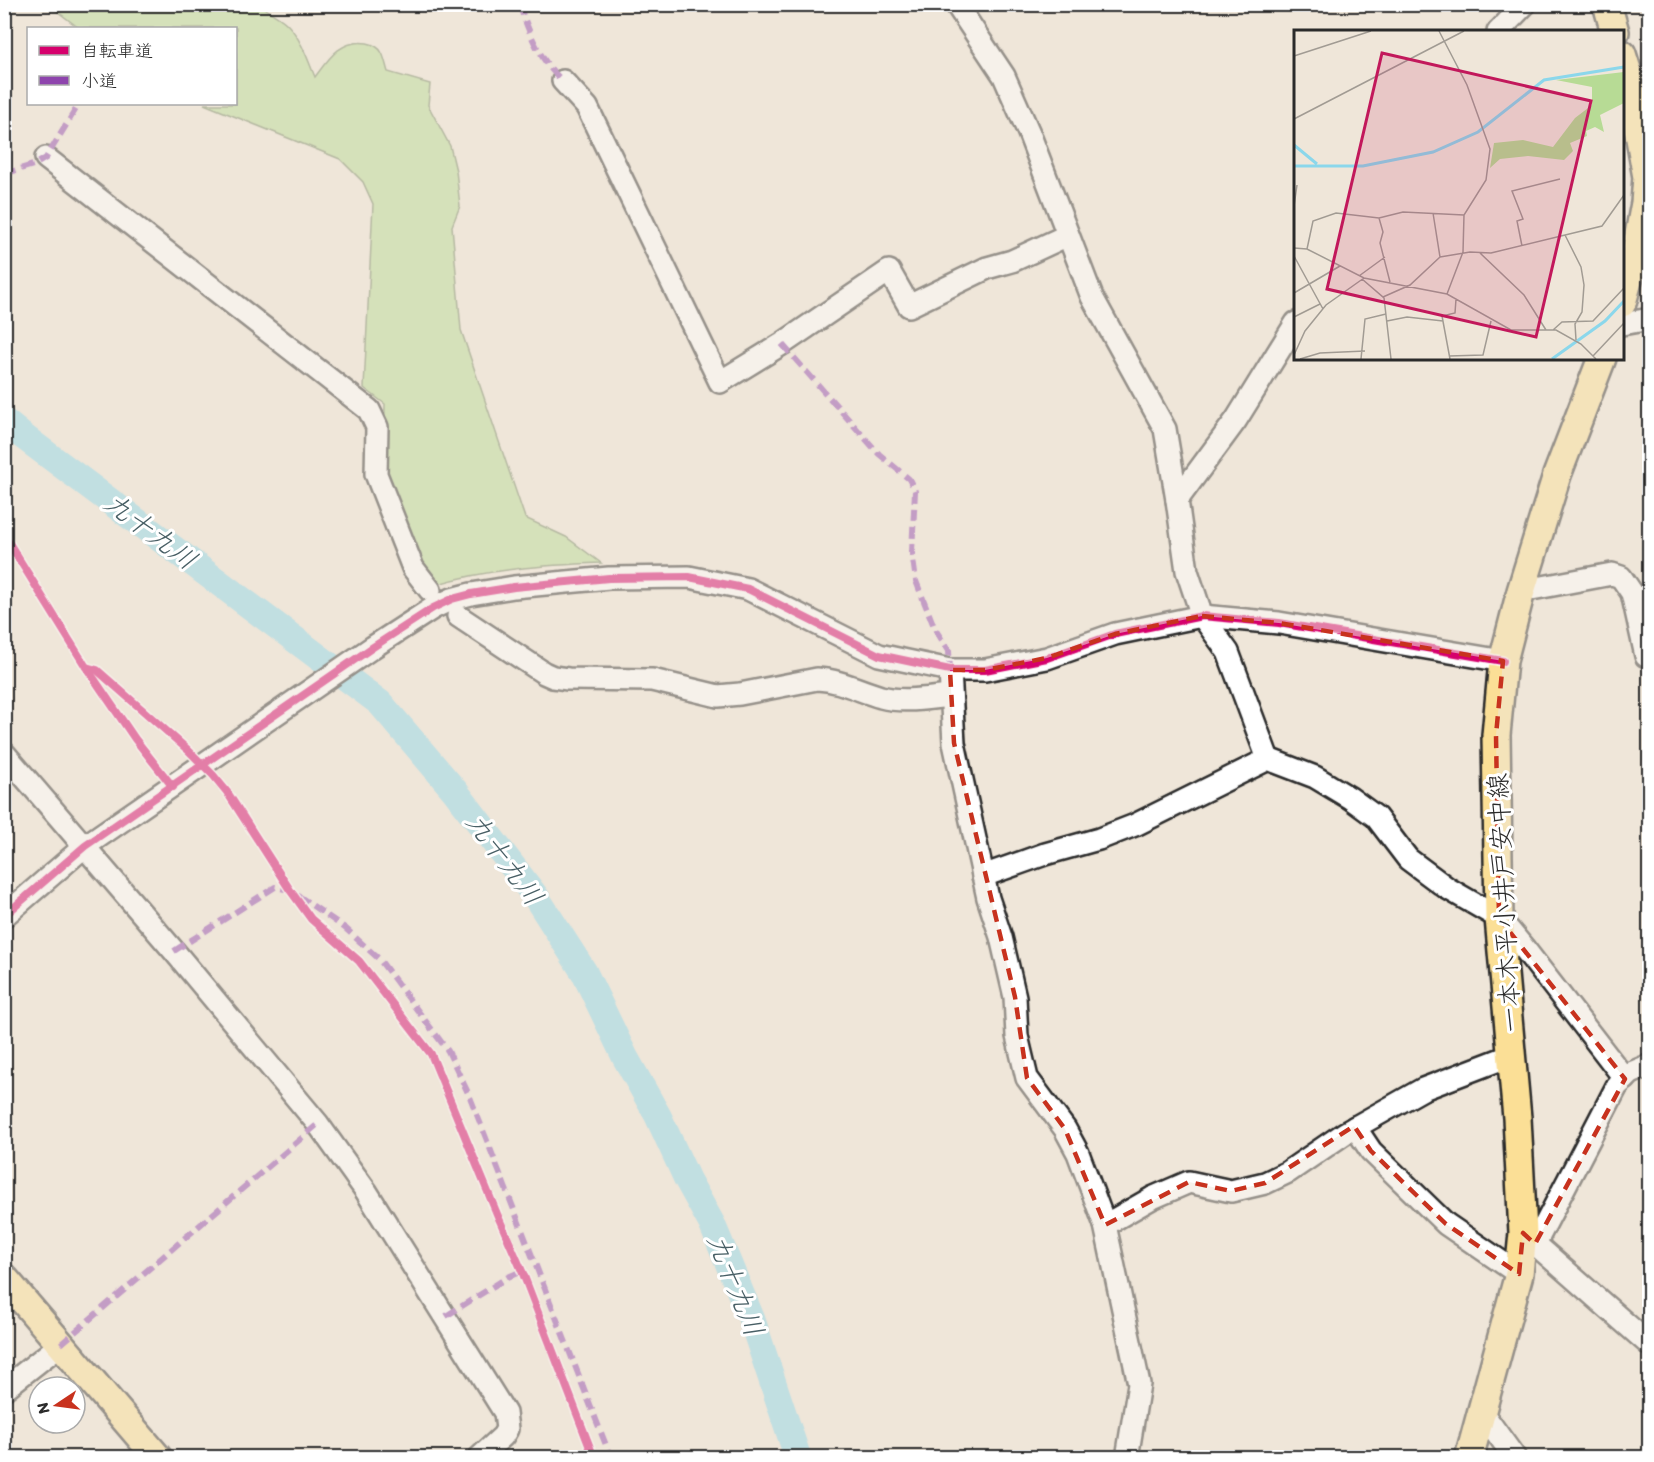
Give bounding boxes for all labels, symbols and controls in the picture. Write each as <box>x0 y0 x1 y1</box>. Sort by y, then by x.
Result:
legend <box>27 27 237 105</box>
inset map <box>1294 30 1624 360</box>
text: 自転車道 <box>81 40 153 62</box>
text: 小道 <box>81 70 117 92</box>
water label: 九十九川 <box>98 485 204 577</box>
street label: 一本木平小井戸安中線 <box>1481 772 1527 1034</box>
water label: 九十九川 <box>459 806 551 912</box>
water label: 九十九川 <box>700 1229 772 1341</box>
north arrow <box>27 1375 87 1435</box>
text: N <box>32 1401 53 1416</box>

